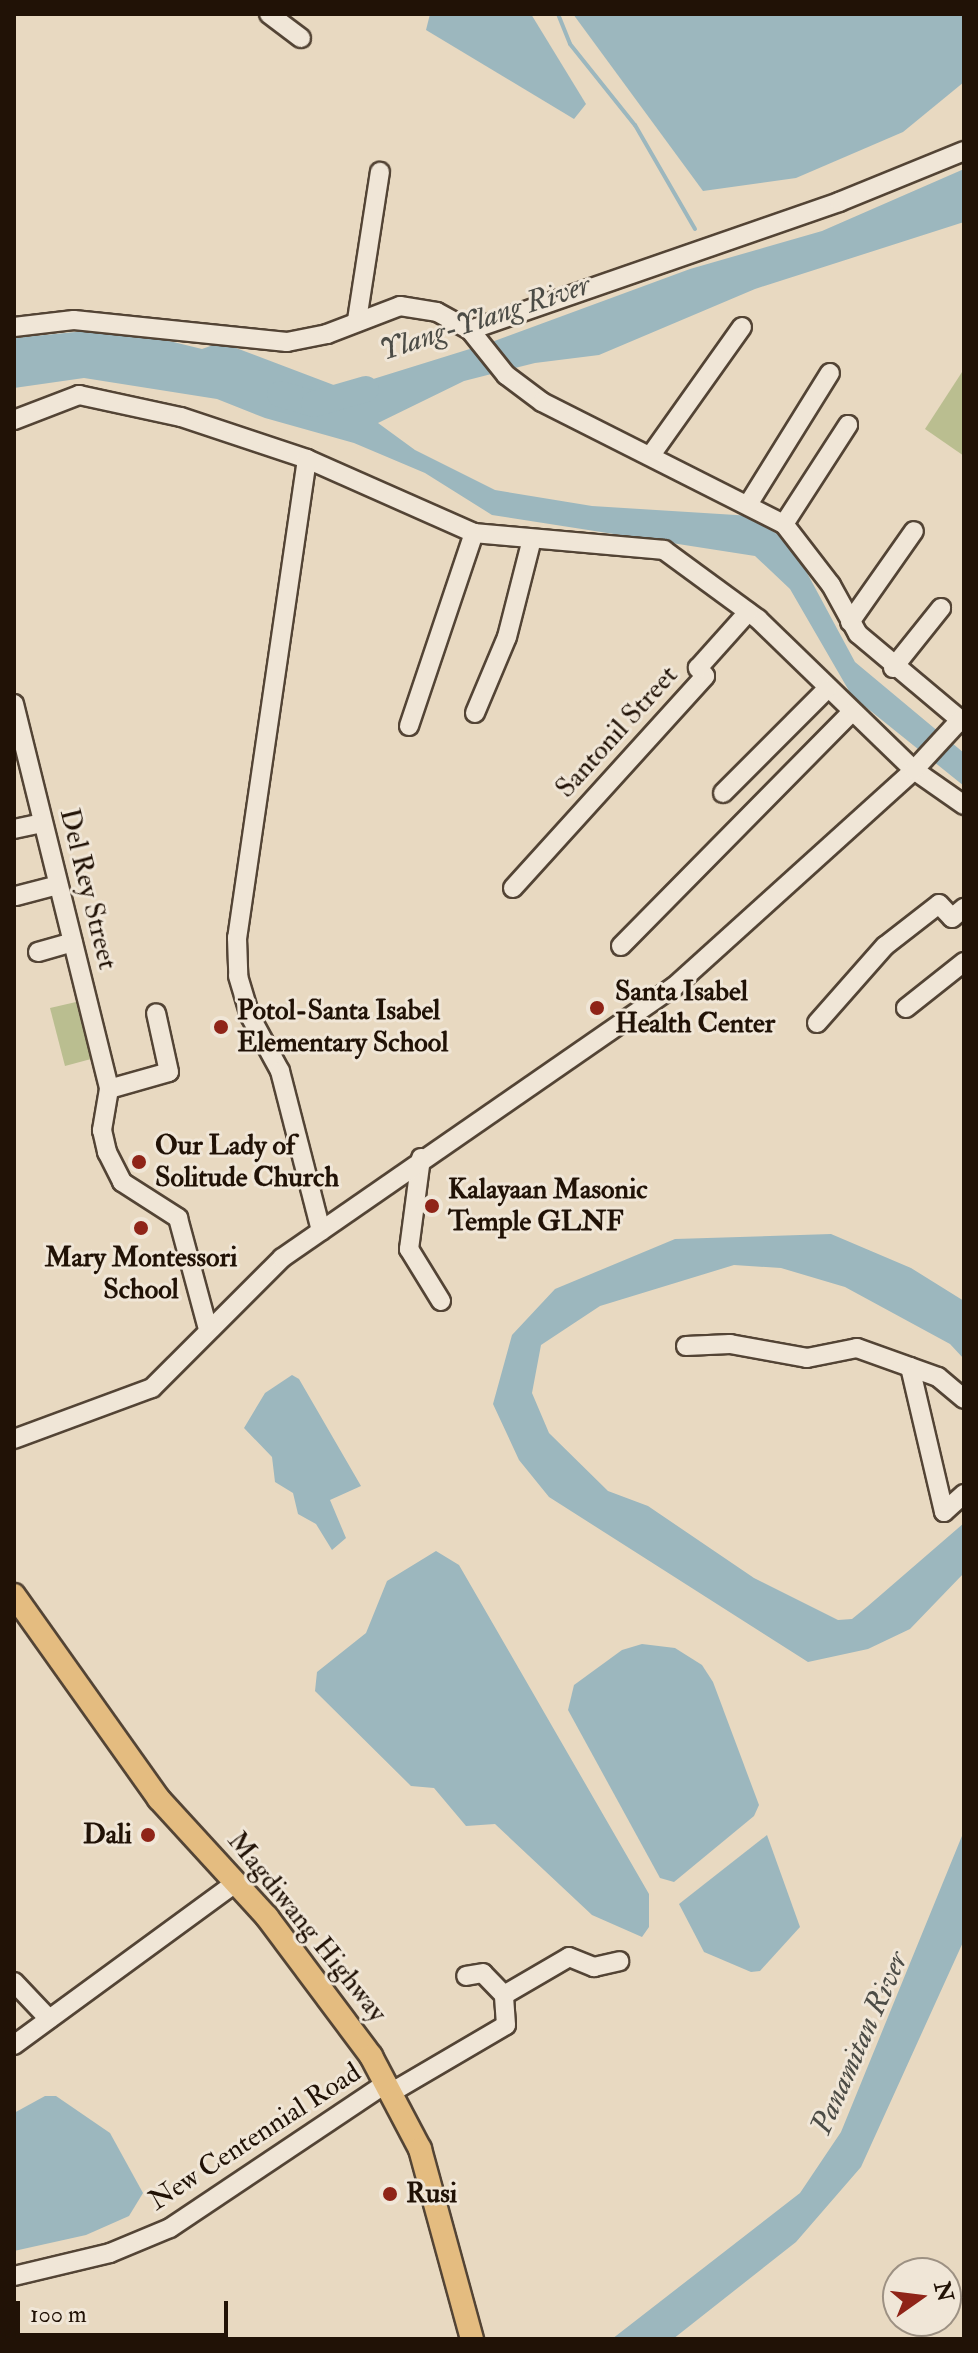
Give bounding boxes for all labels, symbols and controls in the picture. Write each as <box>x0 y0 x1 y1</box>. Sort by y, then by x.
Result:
water label: Ylang-Ylang River <box>375 267 595 369</box>
street label: Santonil Street <box>549 659 685 805</box>
street label: Del Rey Street <box>52 805 124 973</box>
place label: Santa Isabel Health Center <box>615 975 775 1041</box>
place label: Potol-Santa Isabel Elementary School <box>237 994 448 1060</box>
marker: Santa Isabel Health Center <box>586 997 608 1019</box>
marker: Potol-Santa Isabel Elementary School <box>212 1018 230 1036</box>
place label: Our Lady of Solitude Church <box>155 1129 339 1195</box>
marker: Our Lady of Solitude Church <box>130 1153 148 1171</box>
place label: Kalayaan Masonic Temple GLNF <box>448 1173 648 1239</box>
marker: Kalayaan Masonic Temple GLNF <box>423 1197 441 1215</box>
marker: Mary Montessori School <box>132 1219 150 1237</box>
place label: Mary Montessori School <box>45 1241 237 1307</box>
place label: Dali <box>83 1818 132 1852</box>
street label: Magdiwang Highway <box>220 1825 394 2029</box>
marker: Dali <box>139 1826 157 1844</box>
water label: Panamitan River <box>804 1946 916 2140</box>
street label: New Centennial Road <box>143 2056 367 2218</box>
place label: Rusi <box>406 2177 457 2211</box>
marker: Rusi <box>381 2185 399 2203</box>
north arrow <box>882 2257 962 2337</box>
text: N <box>927 2279 959 2305</box>
scale bar <box>20 2285 232 2335</box>
text: 100 m <box>30 2299 87 2330</box>

